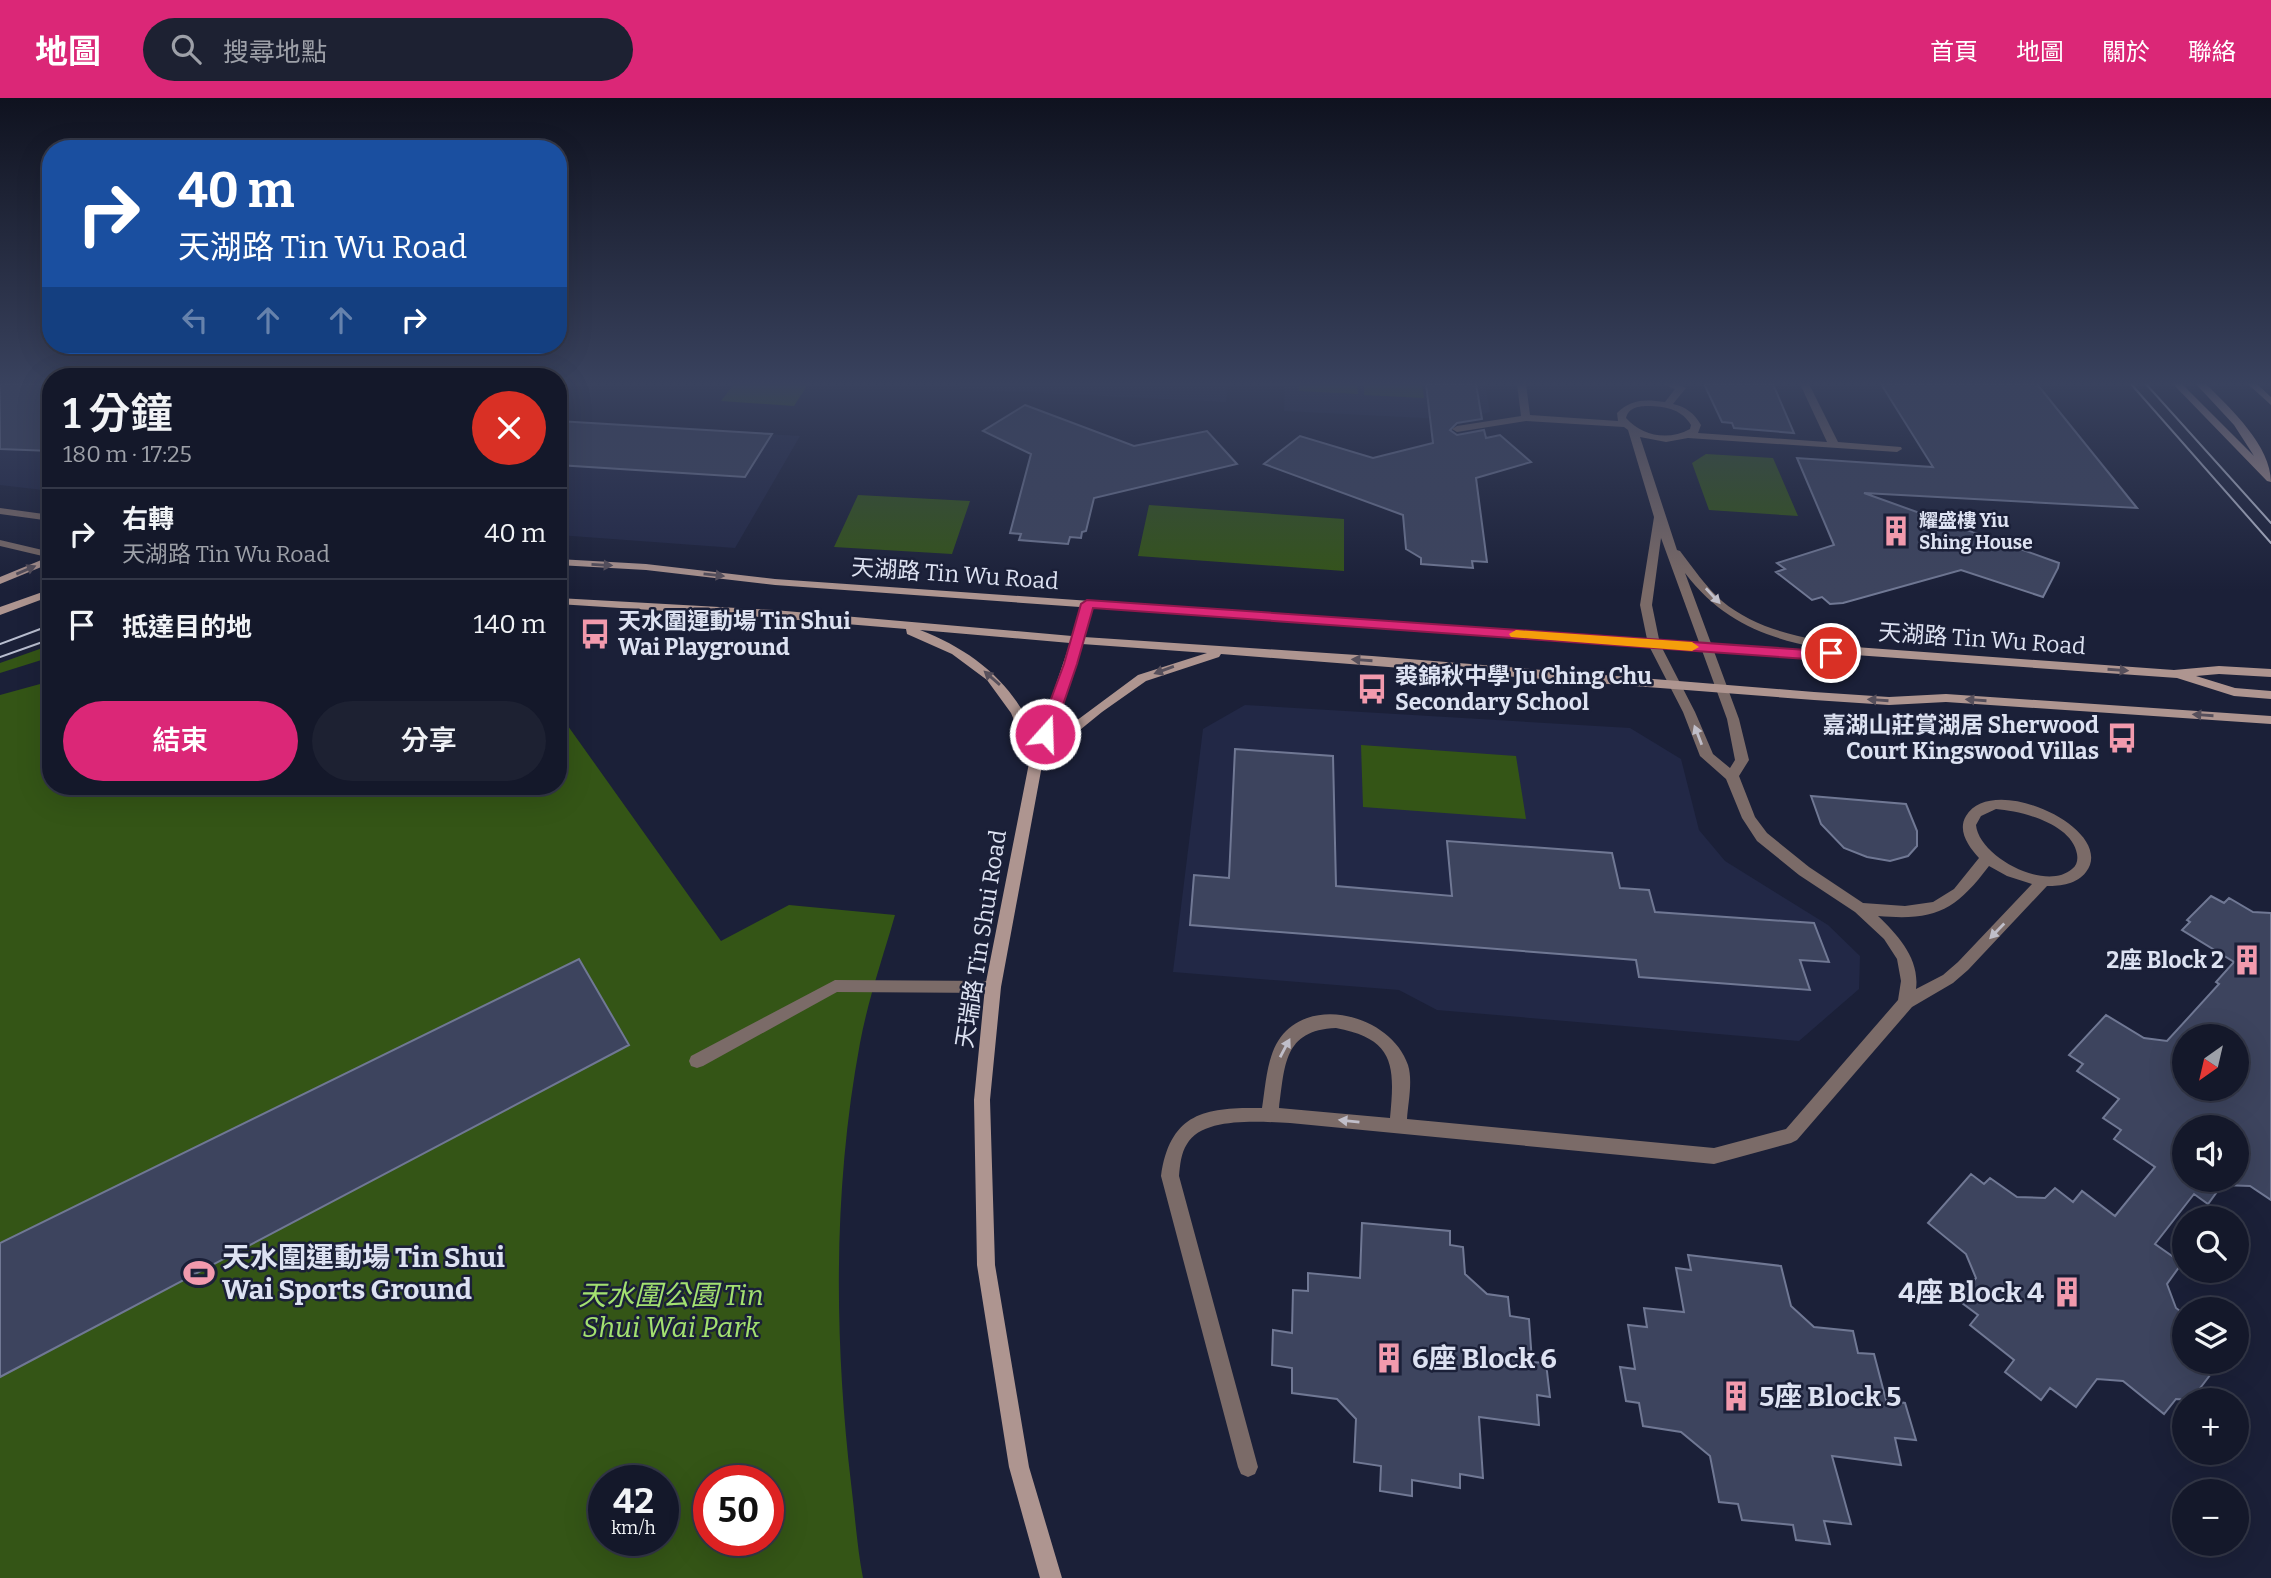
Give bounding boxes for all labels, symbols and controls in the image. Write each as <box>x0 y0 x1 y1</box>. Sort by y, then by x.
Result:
search box <box>143 18 633 81</box>
icon: search <box>167 30 205 68</box>
text: 地圖 <box>35 32 101 72</box>
text: 搜尋地點 <box>223 37 327 68</box>
text: 首頁 <box>1930 38 1978 66</box>
text: 地圖 <box>2016 38 2064 66</box>
text: 關於 <box>2102 38 2150 66</box>
text: 聯絡 <box>2188 38 2236 66</box>
text: 40 m <box>178 161 295 220</box>
icon: right <box>63 168 154 259</box>
text: 天湖路 Tin Wu Road <box>178 228 467 266</box>
icon: left <box>176 301 214 339</box>
icon: ahead <box>249 301 287 339</box>
icon: ahead <box>322 301 360 339</box>
icon: right <box>395 301 433 339</box>
text: 1 分鐘 <box>63 389 173 439</box>
button: close <box>472 391 546 465</box>
text: 180 m · 17:25 <box>63 440 192 468</box>
text: 右轉 <box>122 504 174 535</box>
place label: 耀盛樓 Yiu Shing House <box>1919 509 2033 554</box>
building icon: 耀盛樓 Yiu Shing House <box>1879 514 1913 548</box>
icon: right <box>63 515 101 553</box>
text: 40 m <box>484 518 546 549</box>
text: 天湖路 Tin Wu Road <box>122 540 330 568</box>
street label: 天湖路 Tin Wu Road <box>850 553 1060 595</box>
one-way arrow <box>591 560 613 571</box>
one-way arrow <box>15 565 36 576</box>
one-way arrow <box>703 570 725 581</box>
one-way arrow <box>1704 587 1720 604</box>
icon: arrive <box>63 606 101 644</box>
place label: 天水圍運動場 Tin Shui Wai Playground <box>618 607 850 661</box>
text: 140 m <box>474 609 546 640</box>
text: 抵達目的地 <box>122 612 252 643</box>
bus stop icon: 天水圍運動場 Tin Shui Wai Playground <box>578 617 612 651</box>
street label: 天湖路 Tin Wu Road <box>1877 618 2087 660</box>
pin <box>1801 623 1861 683</box>
icon: arrive <box>1812 634 1850 672</box>
one-way arrow <box>1351 654 1373 665</box>
place label: 裘錦秋中學 Ju Ching Chu Secondary School <box>1395 662 1652 716</box>
one-way arrow <box>1153 665 1174 676</box>
one-way arrow <box>2108 665 2130 676</box>
one-way arrow <box>983 670 1001 686</box>
bus stop icon: 裘錦秋中學 Ju Ching Chu Secondary School <box>1355 672 1389 706</box>
one-way arrow <box>1866 694 1888 705</box>
one-way arrow <box>1965 694 1987 705</box>
position arrow <box>1008 697 1082 771</box>
button: 結束 <box>63 701 298 781</box>
button: 分享 <box>312 701 546 781</box>
one-way arrow <box>2192 710 2214 721</box>
place label: 嘉湖山莊賞湖居 Sherwood Court Kingswood Villas <box>1822 711 2099 765</box>
bus stop icon: 嘉湖山莊賞湖居 Sherwood Court Kingswood Villas <box>2105 721 2139 755</box>
one-way arrow <box>1692 725 1703 746</box>
street label: 天瑞路 Tin Shui Road <box>950 828 1012 1050</box>
one-way arrow <box>1989 922 2005 939</box>
building icon: 2座 Block 2 <box>2230 943 2264 977</box>
place label: 2座 Block 2 <box>2106 946 2224 974</box>
north arrow <box>2172 1024 2249 1101</box>
map controls <box>2172 1024 2249 1556</box>
one-way arrow <box>1279 1037 1291 1057</box>
one-way arrow <box>1338 1115 1360 1126</box>
button: sound <box>2172 1115 2249 1192</box>
button: search <box>2172 1206 2249 1283</box>
place label: 天水圍運動場 Tin Shui Wai Sports Ground <box>222 1241 505 1306</box>
sports icon: 天水圍運動場 Tin Shui Wai Sports Ground <box>182 1256 216 1290</box>
building icon: 4座 Block 4 <box>2050 1275 2084 1309</box>
place label: 4座 Block 4 <box>1898 1276 2044 1309</box>
park label: 天水圍公園 Tin Shui Wai Park <box>578 1279 764 1344</box>
button: layers <box>2172 1297 2249 1374</box>
building icon: 6座 Block 6 <box>1372 1341 1406 1375</box>
place label: 6座 Block 6 <box>1412 1342 1557 1375</box>
building icon: 5座 Block 5 <box>1719 1379 1753 1413</box>
place label: 5座 Block 5 <box>1759 1380 1901 1413</box>
button: + <box>2172 1388 2249 1465</box>
speed limit sign: 50 <box>693 1465 784 1556</box>
button: − <box>2172 1479 2249 1556</box>
text: 42 <box>613 1480 654 1522</box>
text: km/h <box>611 1517 656 1539</box>

